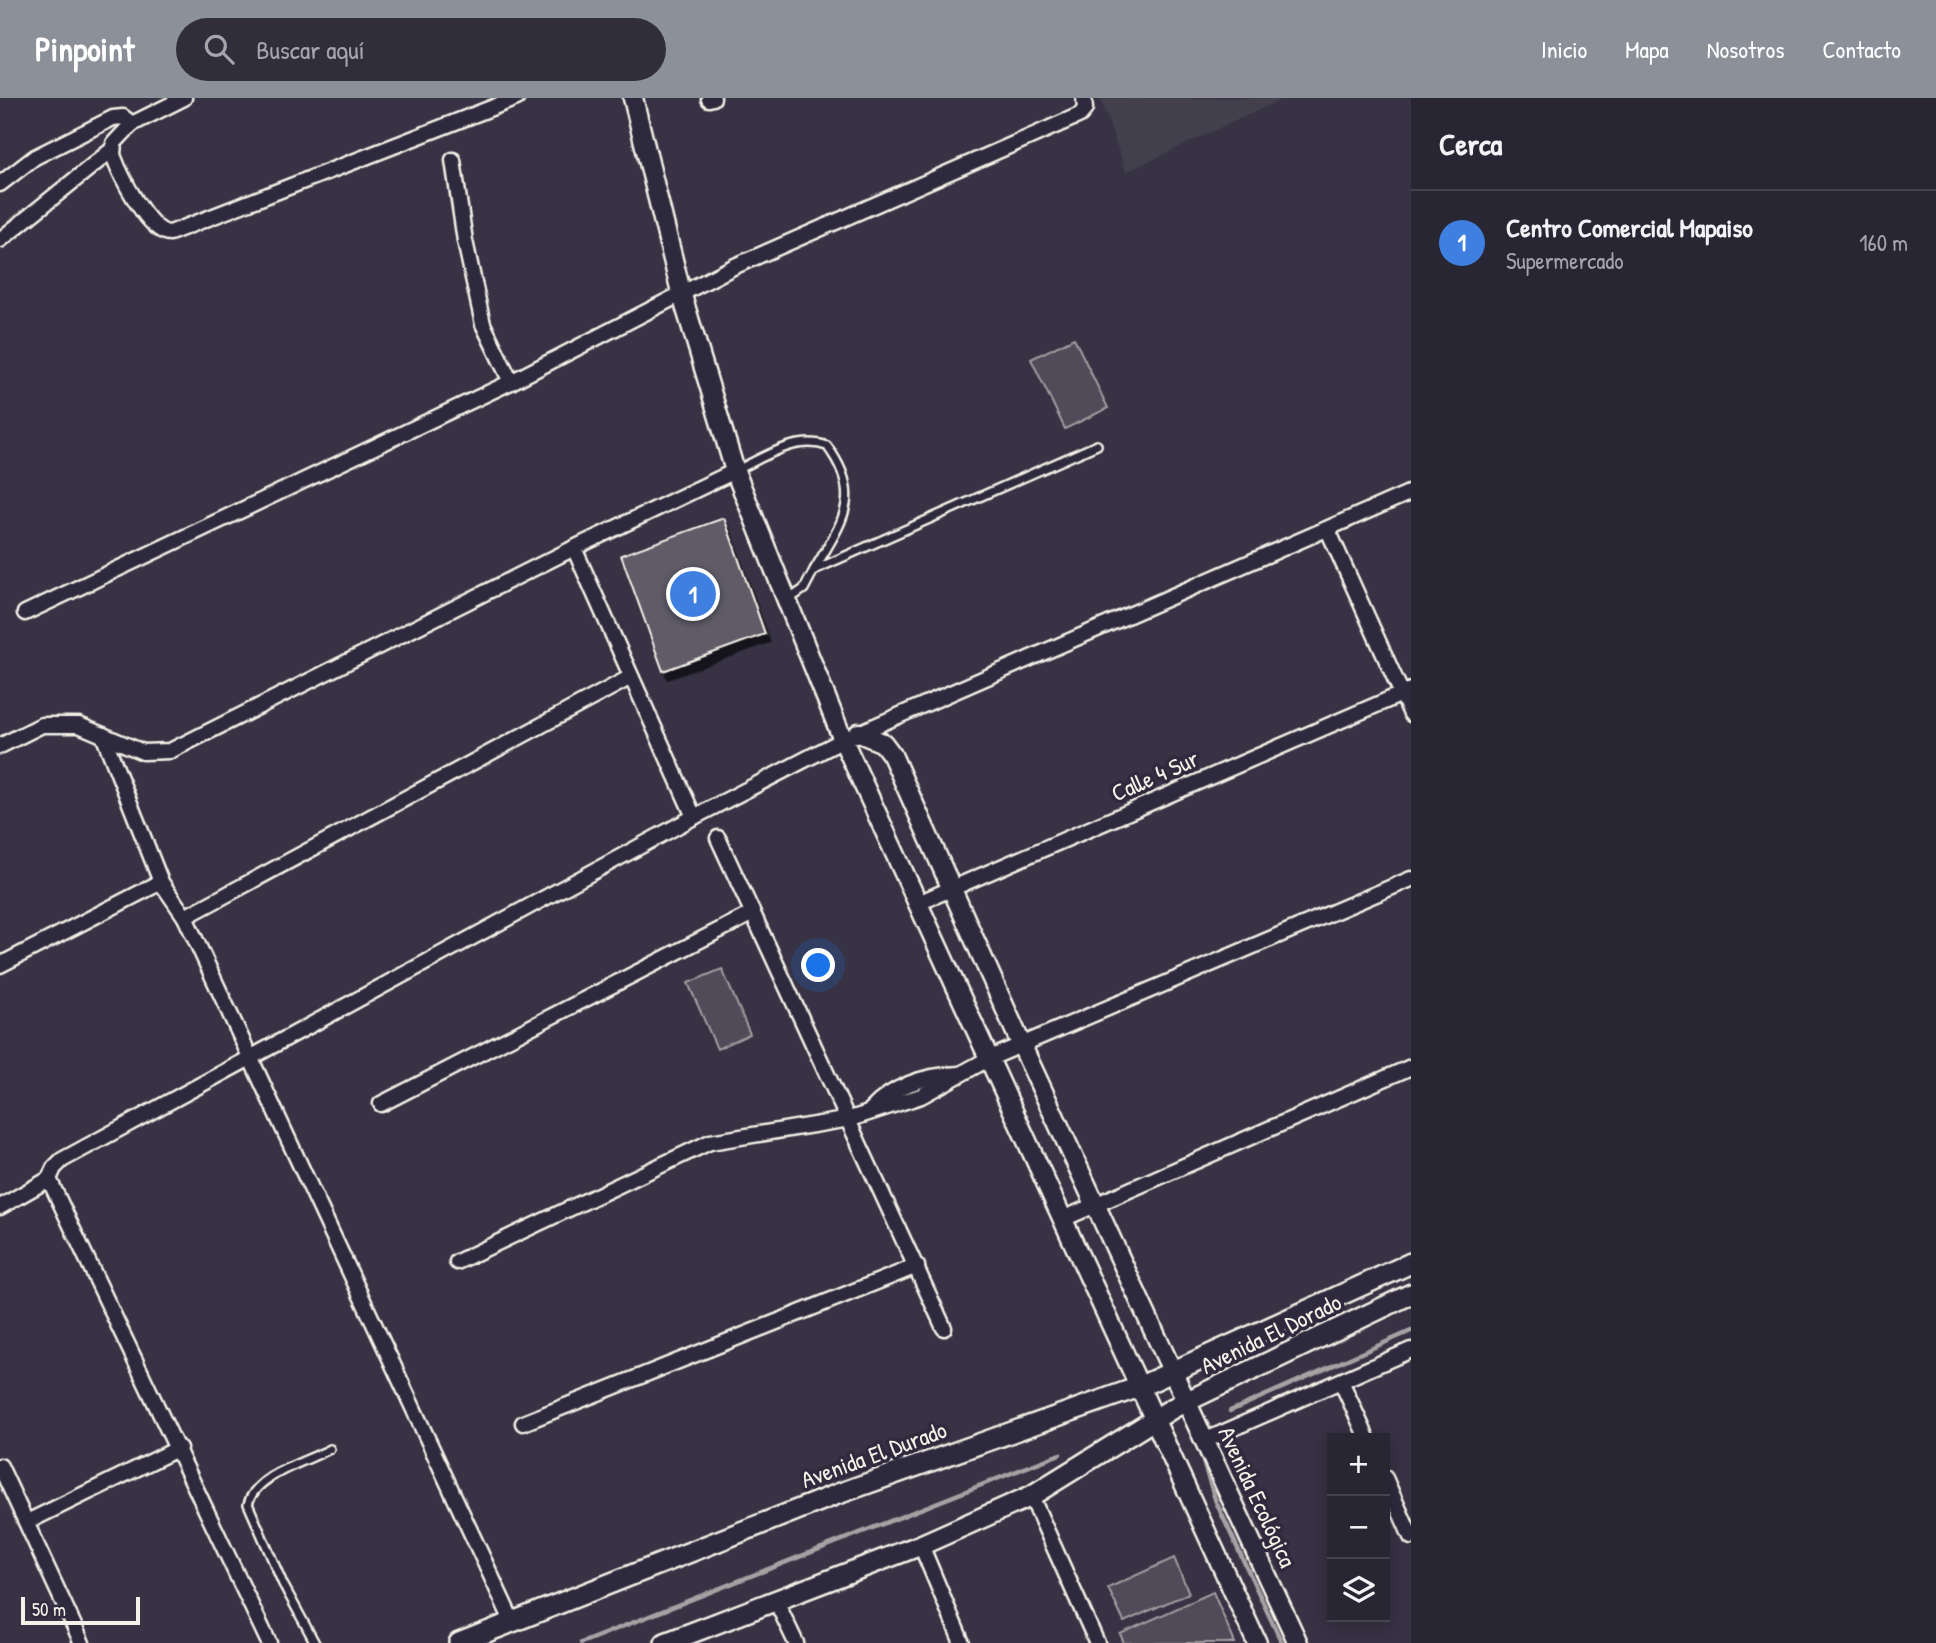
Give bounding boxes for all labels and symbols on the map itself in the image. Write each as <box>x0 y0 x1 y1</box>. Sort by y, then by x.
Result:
pin: 1 <box>670 568 716 620</box>
street label: Calle 4 Sur <box>1106 742 1203 808</box>
your location <box>801 948 835 982</box>
street label: Avenida El Dorado <box>1195 1285 1346 1381</box>
street label: Avenida El Durado <box>796 1413 951 1495</box>
street label: Avenida Ecológica <box>1211 1421 1304 1572</box>
scale bar <box>21 1594 140 1626</box>

